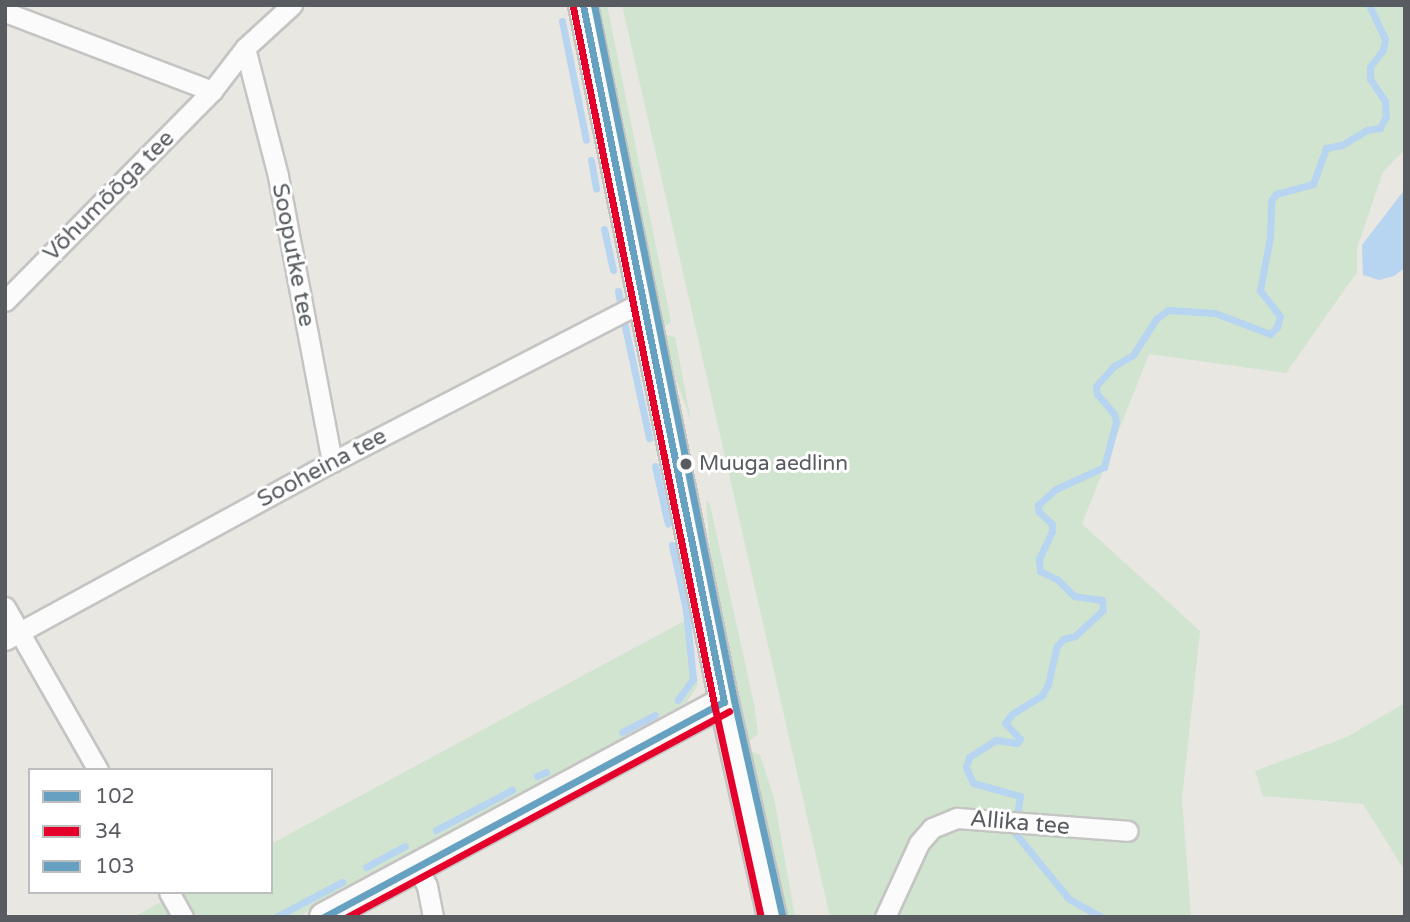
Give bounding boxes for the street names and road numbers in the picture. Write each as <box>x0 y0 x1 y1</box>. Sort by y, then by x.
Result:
street label: Võhumõõga tee <box>38 125 180 267</box>
street label: Sooputke tee <box>266 181 320 329</box>
street label: Sooheina tee <box>253 422 391 514</box>
street label: Allika tee <box>969 805 1071 841</box>

